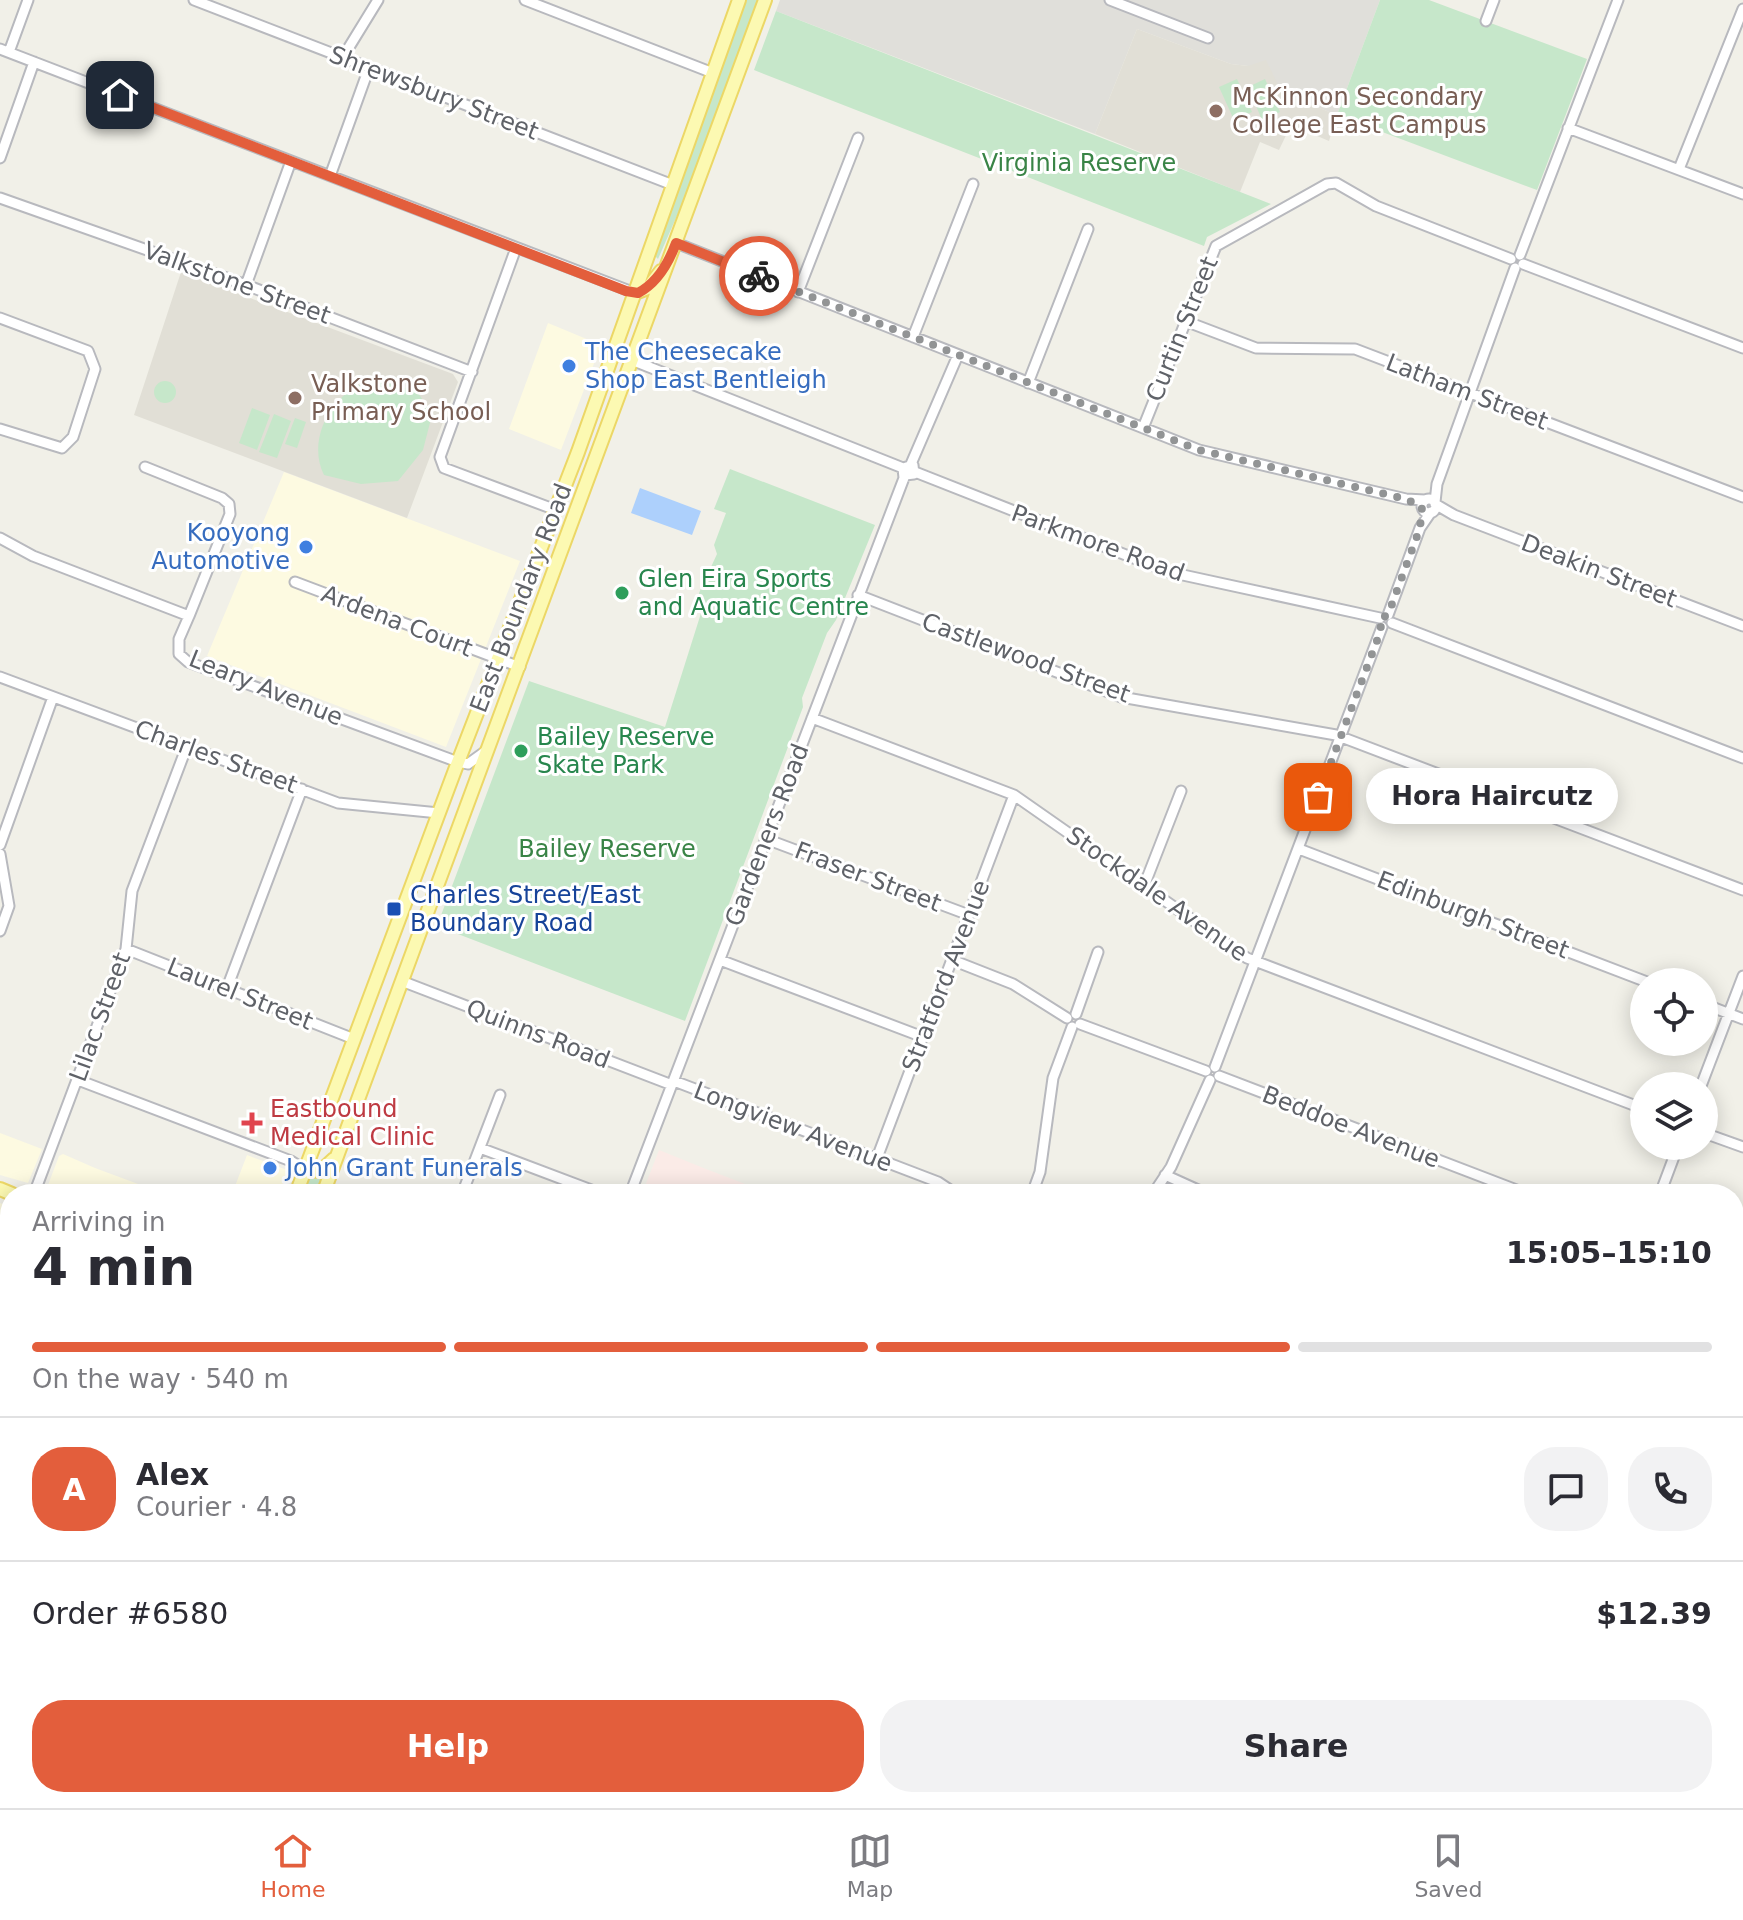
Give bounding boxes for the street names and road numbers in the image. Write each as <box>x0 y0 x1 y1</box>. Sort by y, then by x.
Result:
street label: Shrewsbury Street <box>325 40 543 146</box>
street label: Valkstone Street <box>140 236 334 330</box>
street label: Curtin Street <box>1140 253 1224 405</box>
street label: Latham Street <box>1382 348 1552 436</box>
street label: East Boundary Road <box>464 480 578 716</box>
street label: Parkmore Road <box>1008 499 1188 587</box>
street label: Deakin Street <box>1517 528 1681 614</box>
street label: Ardena Court <box>318 579 476 663</box>
street label: Castlewood Street <box>918 607 1134 709</box>
street label: Leary Avenue <box>185 644 347 732</box>
street label: Charles Street <box>131 715 301 799</box>
street label: Gardeners Road <box>719 740 815 930</box>
street label: Stockdale Avenue <box>1061 821 1253 967</box>
street label: Fraser Street <box>791 836 945 918</box>
street label: Edinburgh Street <box>1373 866 1573 964</box>
street label: Stratford Avenue <box>897 876 995 1076</box>
street label: Lilac Street <box>64 949 136 1085</box>
street label: Laurel Street <box>163 952 317 1036</box>
street label: Quinns Road <box>462 994 614 1074</box>
street label: Longview Avenue <box>690 1076 896 1178</box>
street label: Beddoe Avenue <box>1258 1080 1444 1174</box>

